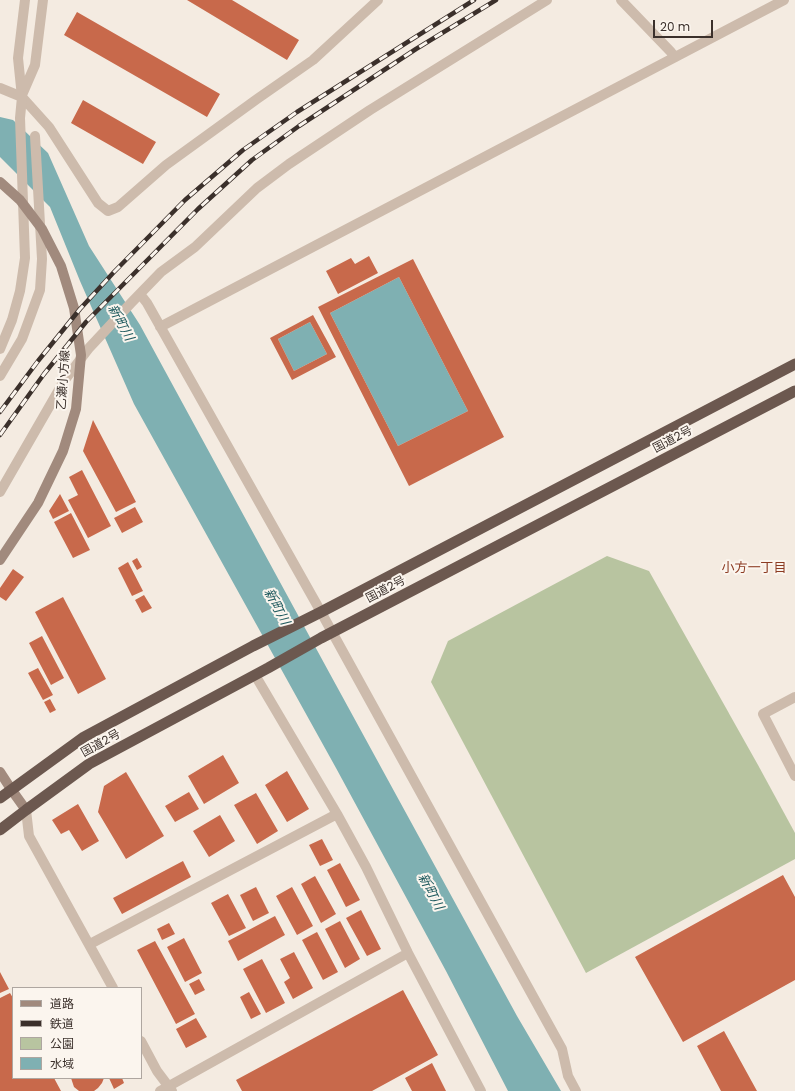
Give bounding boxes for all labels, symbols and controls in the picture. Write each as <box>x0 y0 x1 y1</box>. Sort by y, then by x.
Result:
scale bar <box>655 12 715 38</box>
text: 20 m <box>660 18 690 35</box>
water label: 新町川 <box>104 302 136 344</box>
street label: 乙瀬小方線 <box>55 350 73 410</box>
street label: 国道2号 <box>651 424 695 456</box>
district label: 小方一丁目 <box>722 561 786 577</box>
street label: 国道2号 <box>364 574 408 606</box>
water label: 新町川 <box>260 586 292 628</box>
street label: 国道2号 <box>79 727 123 761</box>
water label: 新町川 <box>414 871 446 913</box>
legend <box>12 987 142 1079</box>
text: 道路 <box>50 995 74 1012</box>
text: 鉄道 <box>50 1015 74 1032</box>
text: 公園 <box>50 1035 74 1052</box>
text: 水域 <box>50 1055 74 1072</box>

